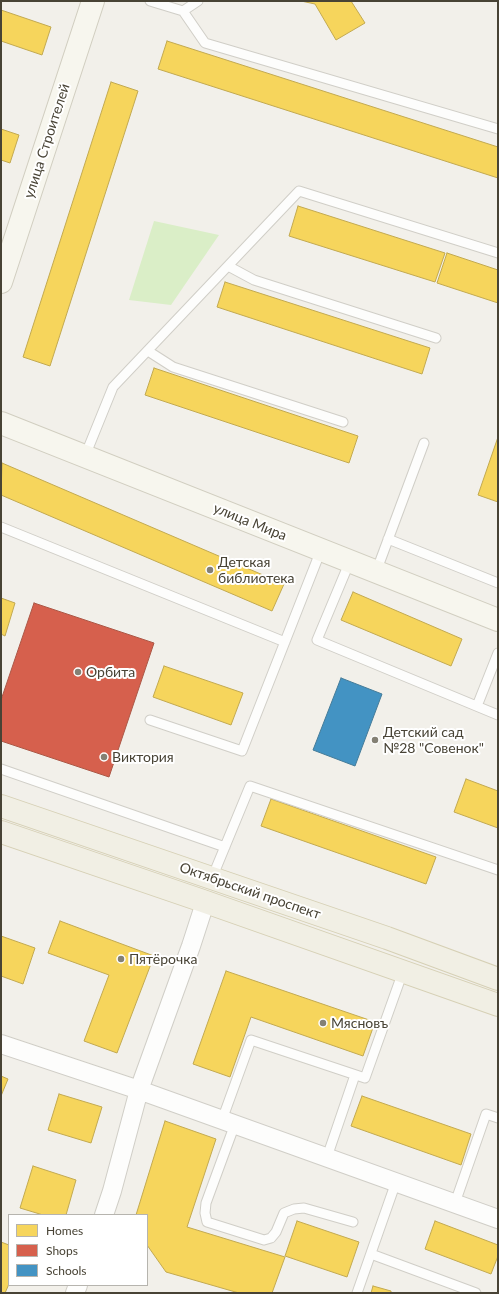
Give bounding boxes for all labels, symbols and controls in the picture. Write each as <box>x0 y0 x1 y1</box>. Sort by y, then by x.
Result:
street label: улица Строителей <box>21 82 73 200</box>
street label: улица Мира <box>211 500 289 544</box>
place label: Детская библиотека <box>218 554 295 586</box>
marker: Детская библиотека <box>205 565 215 575</box>
place label: Орбита <box>86 664 135 680</box>
marker: Орбита <box>73 667 83 677</box>
place label: Детский сад №28 "Совенок" <box>383 724 484 756</box>
marker: Детский сад №28 "Совенок" <box>370 735 380 745</box>
place label: Виктория <box>112 749 174 765</box>
marker: Виктория <box>99 752 109 762</box>
street label: Октябрьский проспект <box>177 859 323 923</box>
place label: Пятёрочка <box>129 951 197 967</box>
marker: Пятёрочка <box>116 954 126 964</box>
place label: Мясновъ <box>331 1015 388 1031</box>
marker: Мясновъ <box>318 1018 328 1028</box>
legend <box>8 1214 148 1286</box>
text: Homes <box>46 1223 83 1238</box>
text: Shops <box>46 1243 78 1258</box>
text: Schools <box>46 1263 87 1278</box>

